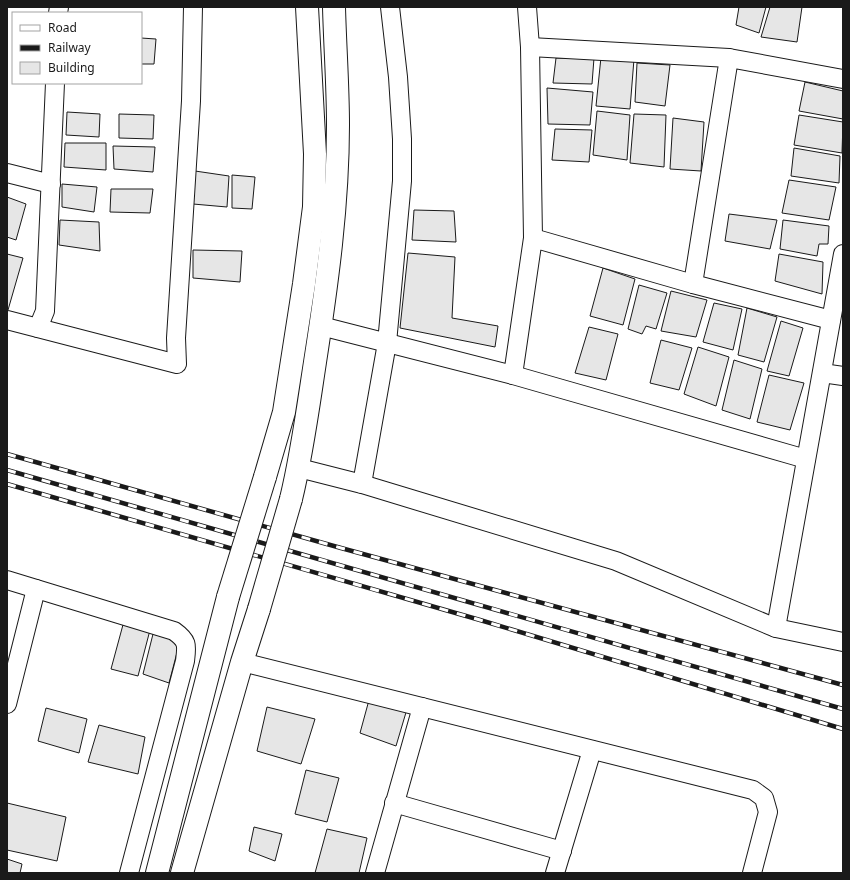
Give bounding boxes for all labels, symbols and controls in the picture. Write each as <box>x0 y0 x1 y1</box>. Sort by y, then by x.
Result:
legend <box>12 12 142 84</box>
text: Road <box>48 19 77 36</box>
text: Railway <box>48 39 92 56</box>
text: Building <box>48 59 95 76</box>

